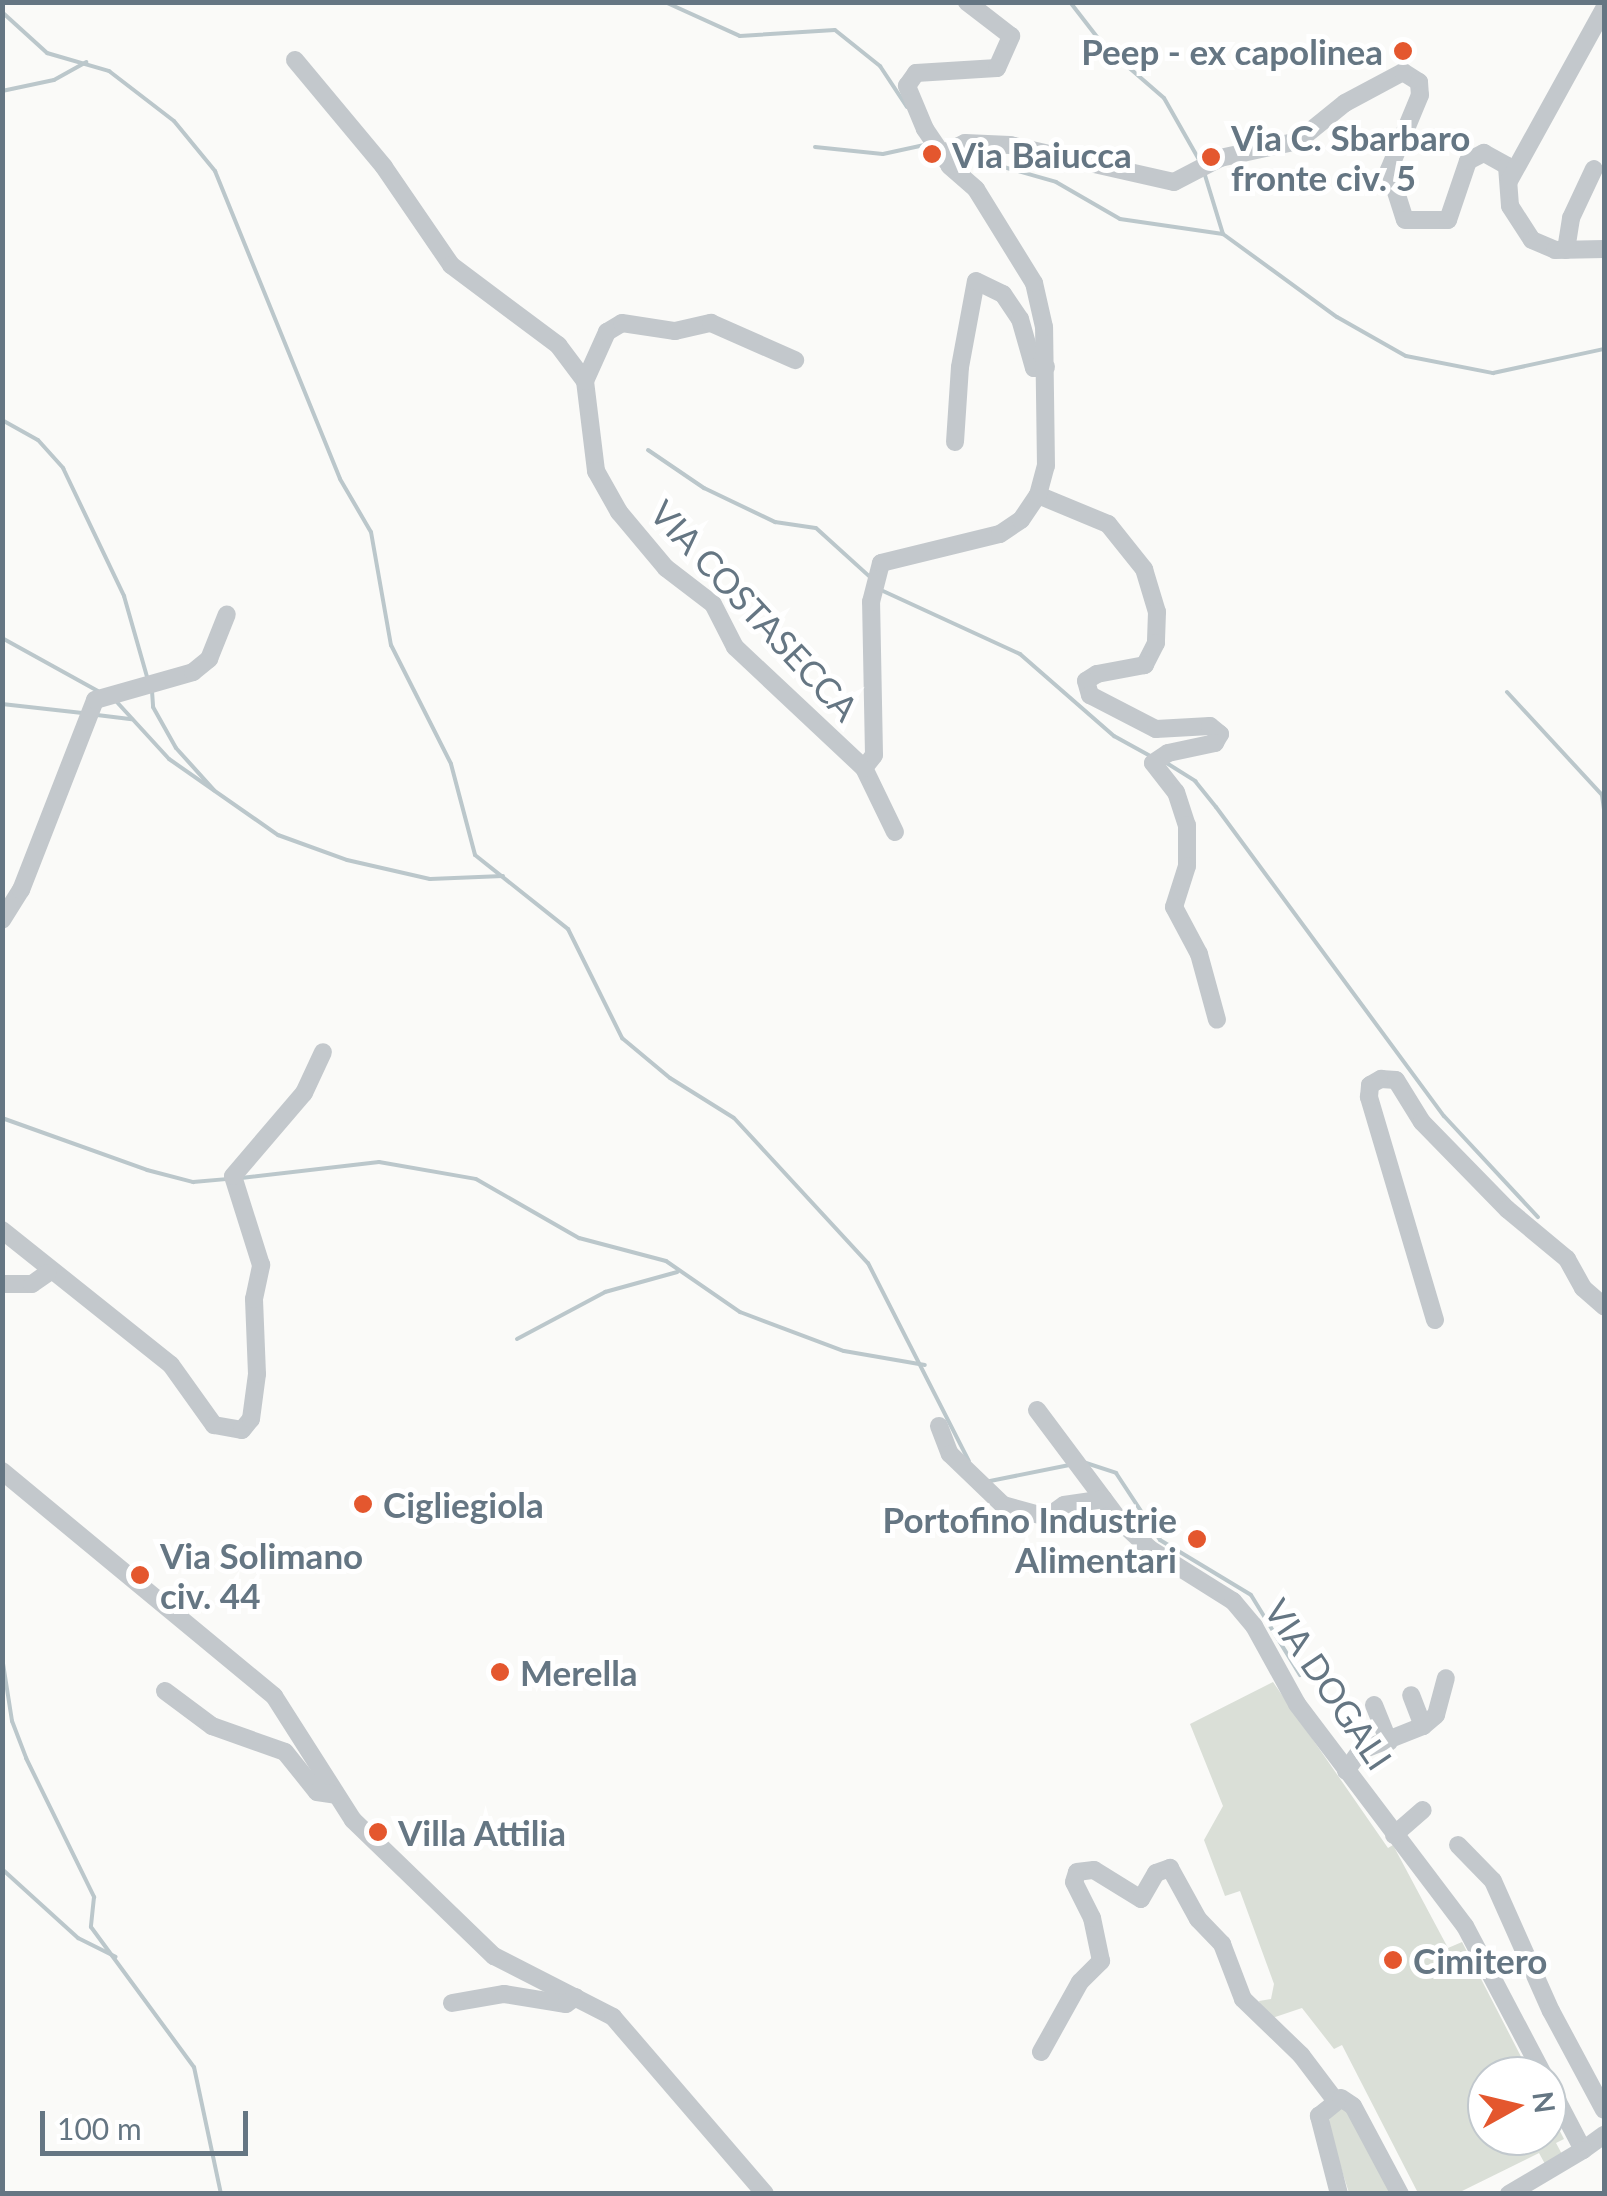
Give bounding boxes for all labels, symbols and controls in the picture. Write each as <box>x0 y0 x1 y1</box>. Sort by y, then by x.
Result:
place label: Peep - ex capolinea <box>1081 30 1383 72</box>
marker: Peep - ex capolinea <box>1392 40 1414 62</box>
place label: Via C. Sbarbaro fronte civ. 5 <box>1231 116 1470 198</box>
place label: Via Baiucca <box>952 133 1132 175</box>
marker: Via Baiucca <box>921 143 943 165</box>
marker: Via C. Sbarbaro fronte civ. 5 <box>1200 146 1222 168</box>
street label: VIA COSTASECCA <box>642 491 868 729</box>
place label: Cigliegiola <box>383 1483 544 1525</box>
marker: Cigliegiola <box>352 1493 374 1515</box>
place label: Portofino Industrie Alimentari <box>883 1498 1177 1580</box>
marker: Portofino Industrie Alimentari <box>1186 1528 1208 1550</box>
place label: Via Solimano civ. 44 <box>160 1534 363 1616</box>
marker: Via Solimano civ. 44 <box>129 1564 151 1586</box>
street label: VIA DOGALI <box>1256 1590 1402 1778</box>
place label: Merella <box>520 1651 638 1693</box>
marker: Merella <box>489 1661 511 1683</box>
place label: Villa Attilia <box>398 1811 567 1853</box>
marker: Villa Attilia <box>367 1821 389 1843</box>
place label: Cimitero <box>1413 1939 1547 1981</box>
marker: Cimitero <box>1382 1949 1404 1971</box>
north arrow <box>1467 2056 1567 2156</box>
text: N <box>1526 2089 1563 2115</box>
scale bar <box>45 2091 252 2153</box>
text: 100 m <box>57 2110 142 2146</box>

